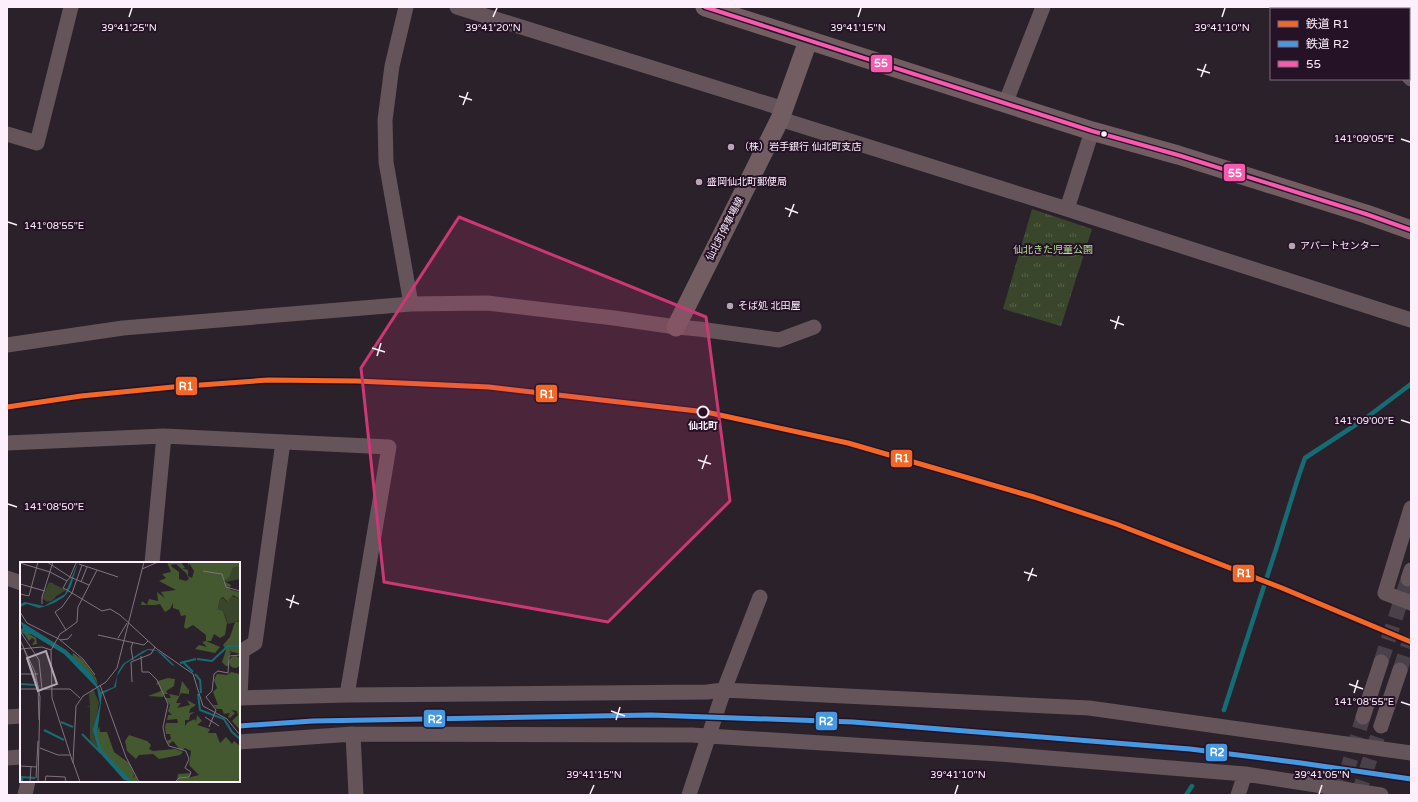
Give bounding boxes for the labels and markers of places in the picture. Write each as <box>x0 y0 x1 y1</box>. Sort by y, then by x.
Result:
unlabelled marker <box>1099 129 1109 139</box>
place label: （株）岩手銀行 仙北町支店 <box>739 141 862 153</box>
marker: （株）岩手銀行 仙北町支店 <box>726 142 736 152</box>
place label: 盛岡仙北町郵便局 <box>707 176 787 188</box>
marker: 盛岡仙北町郵便局 <box>694 177 704 187</box>
place label: アパートセンター <box>1300 240 1380 252</box>
marker: アパートセンター <box>1287 241 1297 251</box>
place label: そば処 北田屋 <box>738 300 801 312</box>
marker: そば処 北田屋 <box>725 301 735 311</box>
marker: 仙北町 <box>696 405 710 419</box>
place label: 仙北町 <box>688 420 718 432</box>

